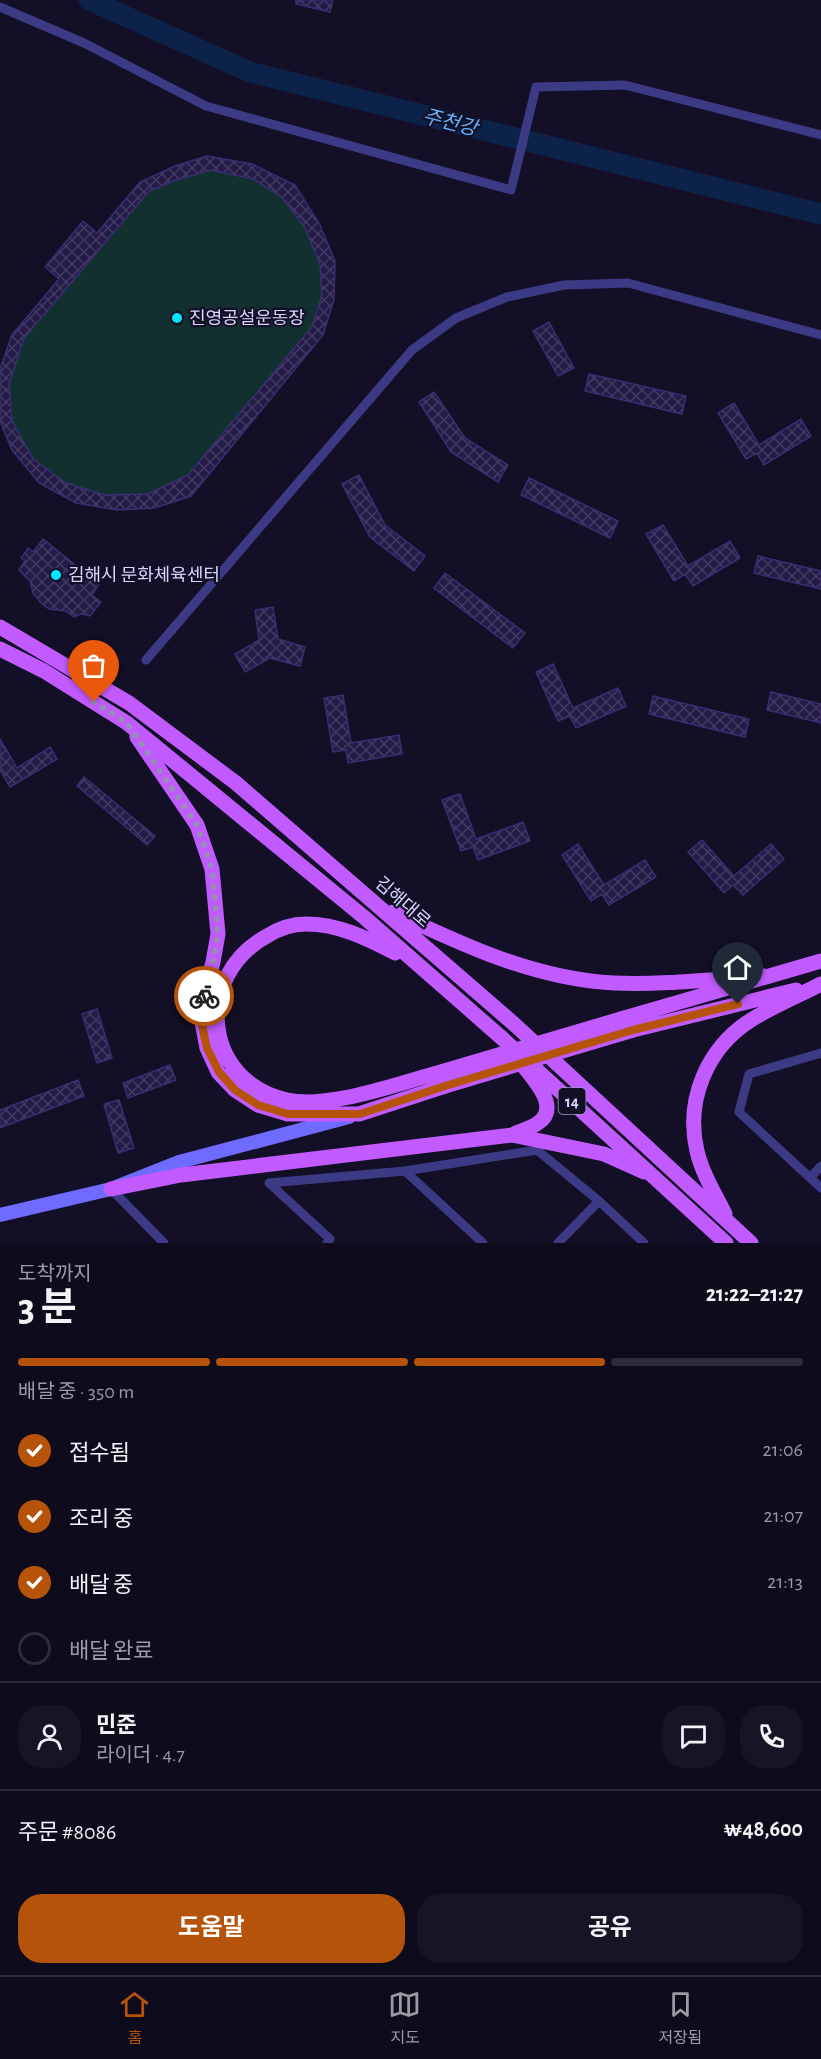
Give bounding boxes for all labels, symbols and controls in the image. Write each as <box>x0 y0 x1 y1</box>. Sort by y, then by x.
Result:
water label: 주천강 <box>421 106 482 140</box>
place label: 진영공설운동장 <box>189 308 305 328</box>
marker: 진영공설운동장 <box>170 311 184 325</box>
place label: 김해시 문화체육센터 <box>68 565 220 585</box>
marker: 김해시 문화체육센터 <box>49 568 63 582</box>
pin <box>68 640 119 702</box>
icon: bag <box>77 649 110 682</box>
street label: 김해대로 <box>371 873 434 931</box>
pin <box>712 942 763 1004</box>
icon: home <box>721 951 754 984</box>
courier <box>174 966 234 1026</box>
icon: bike <box>188 980 221 1013</box>
road number: 14 <box>558 1088 586 1114</box>
text: 도착까지 <box>18 1264 92 1284</box>
text: 21:22–21:27 <box>706 1283 803 1305</box>
text: 3 분 <box>18 1289 77 1328</box>
text: 배달 중 · 350 m <box>18 1382 134 1402</box>
icon: check <box>18 1434 51 1467</box>
text: 21:06 <box>762 1440 803 1460</box>
text: 접수됨 <box>69 1442 130 1464</box>
icon: check <box>18 1500 51 1533</box>
text: 21:07 <box>764 1506 803 1526</box>
text: 조리 중 <box>69 1508 133 1530</box>
icon: check <box>18 1566 51 1599</box>
text: 21:13 <box>767 1572 803 1592</box>
text: 배달 중 <box>69 1574 133 1596</box>
text: 배달 완료 <box>69 1640 154 1662</box>
button: person <box>18 1705 81 1768</box>
button: chat <box>662 1705 725 1768</box>
button: phone <box>740 1705 803 1768</box>
text: 민준 <box>96 1714 136 1736</box>
text: 라이더 · 4.7 <box>96 1745 185 1765</box>
text: ₩48,600 <box>724 1818 803 1840</box>
text: 주문 #8086 <box>18 1821 116 1843</box>
button: 도움말 <box>18 1894 405 1963</box>
button: 공유 <box>417 1894 803 1963</box>
tab: 홈 <box>118 1988 151 2048</box>
tab: 지도 <box>388 1988 421 2048</box>
tab: 저장됨 <box>658 1988 703 2048</box>

